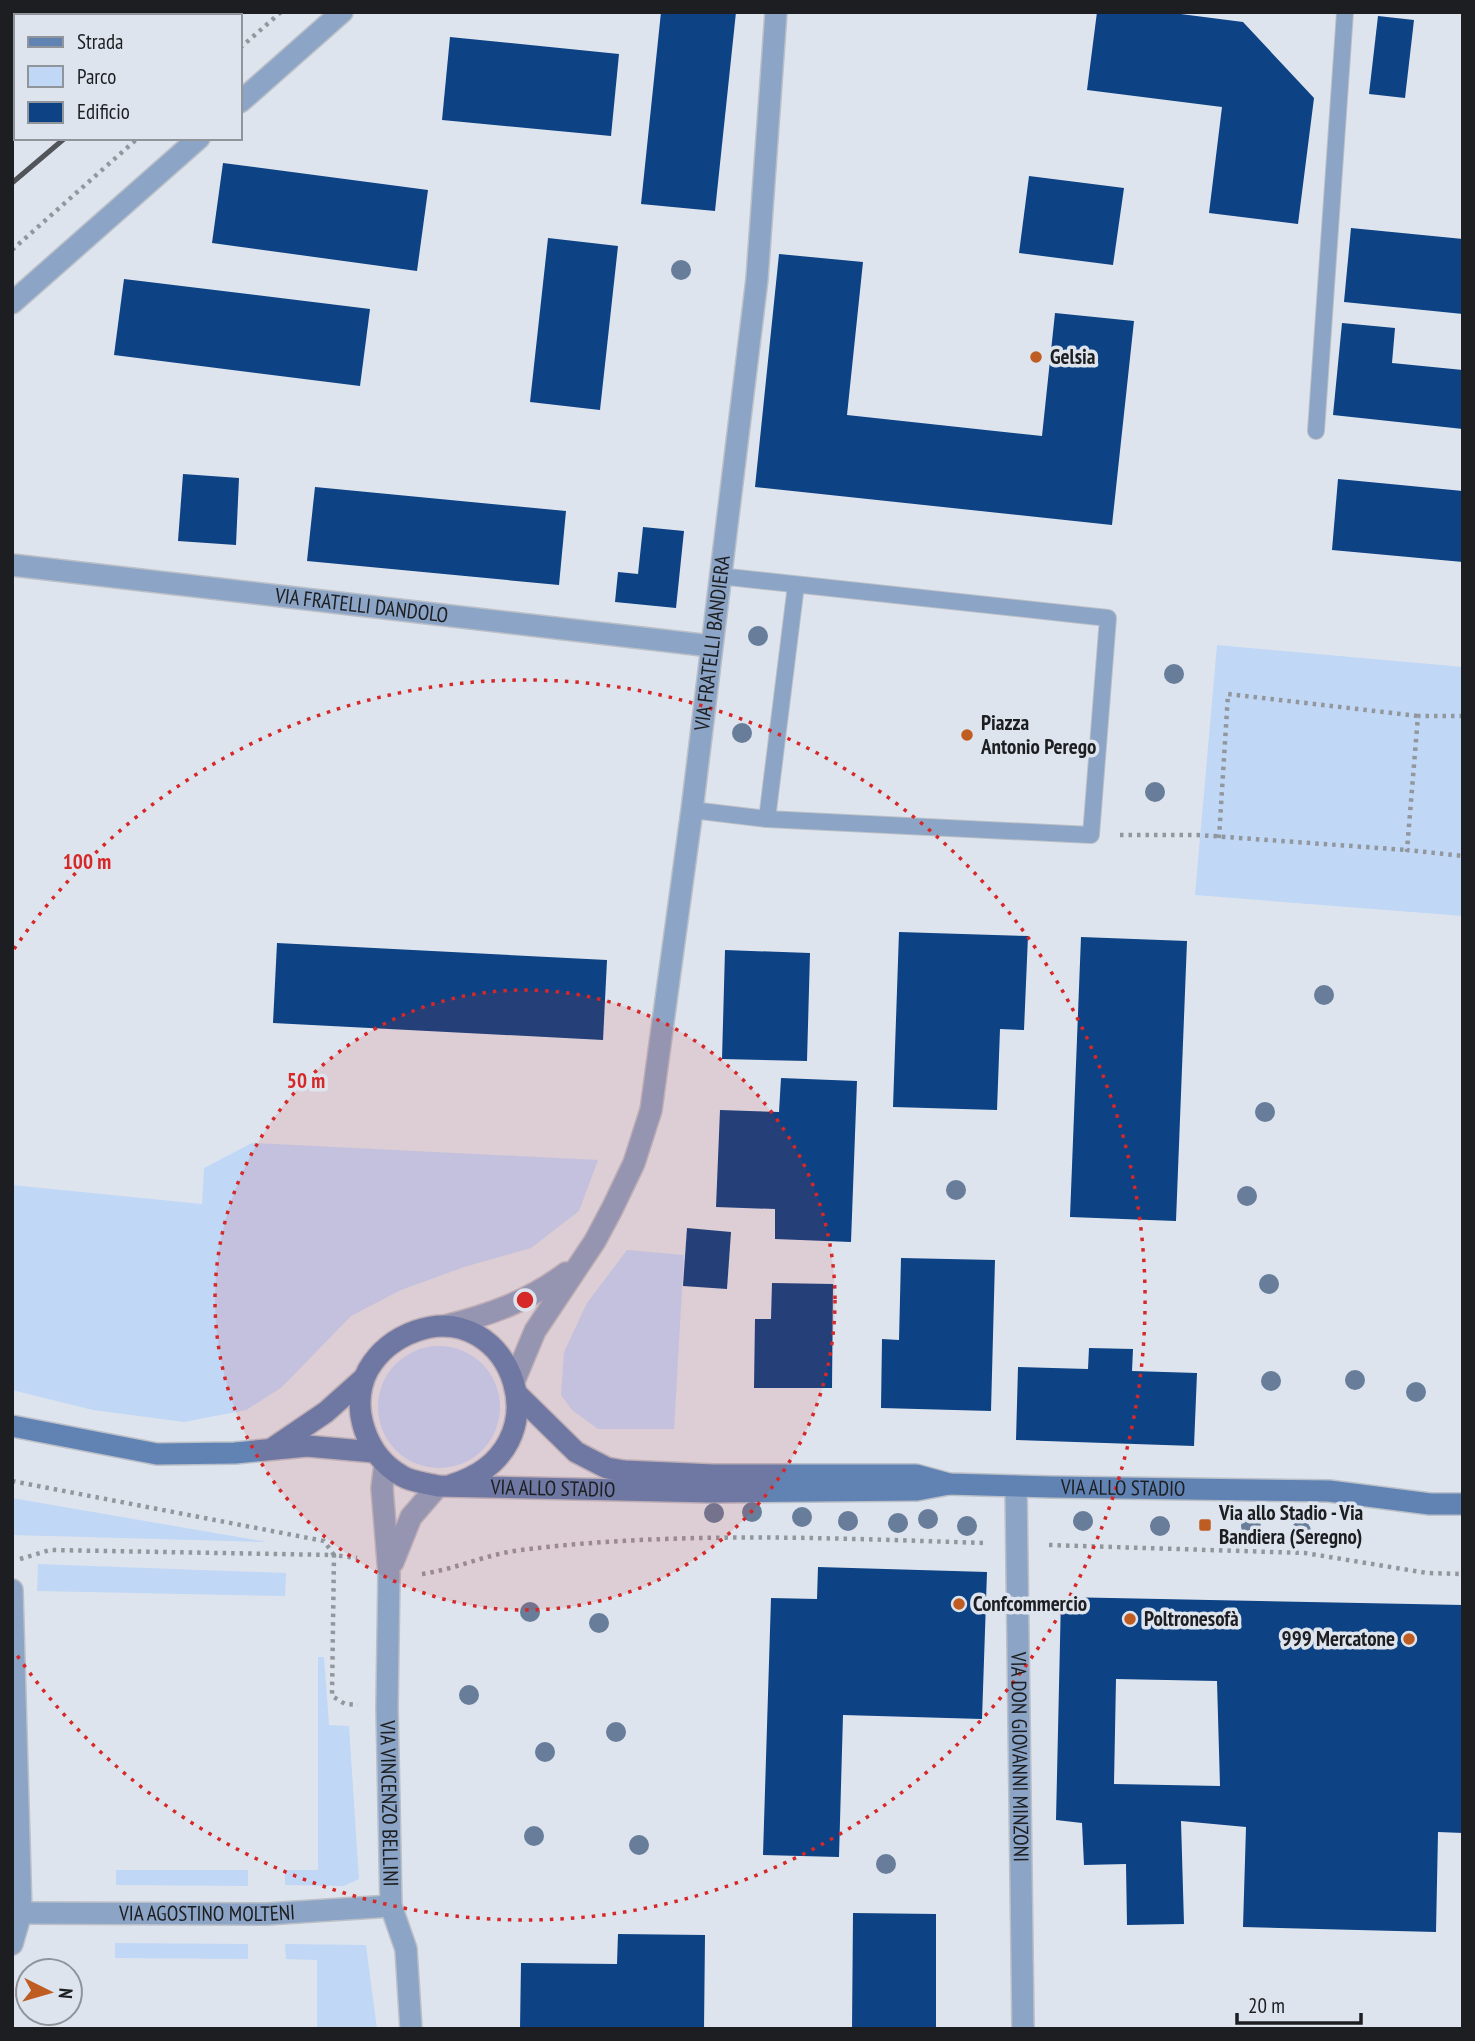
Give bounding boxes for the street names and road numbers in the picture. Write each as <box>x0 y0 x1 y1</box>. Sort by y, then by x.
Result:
street label: VIA FRATELLI BANDIERA <box>688 554 736 733</box>
street label: VIA FRATELLI DANDOLO <box>273 581 450 628</box>
street label: VIA ALLO STADIO <box>489 1473 616 1503</box>
street label: VIA ALLO STADIO <box>1060 1473 1186 1502</box>
street label: VIA DON GIOVANNI MINZONI <box>1005 1651 1035 1862</box>
street label: VIA VINCENZO BELLINI <box>374 1719 405 1887</box>
street label: VIA AGOSTINO MOLTENI <box>118 1898 296 1927</box>

